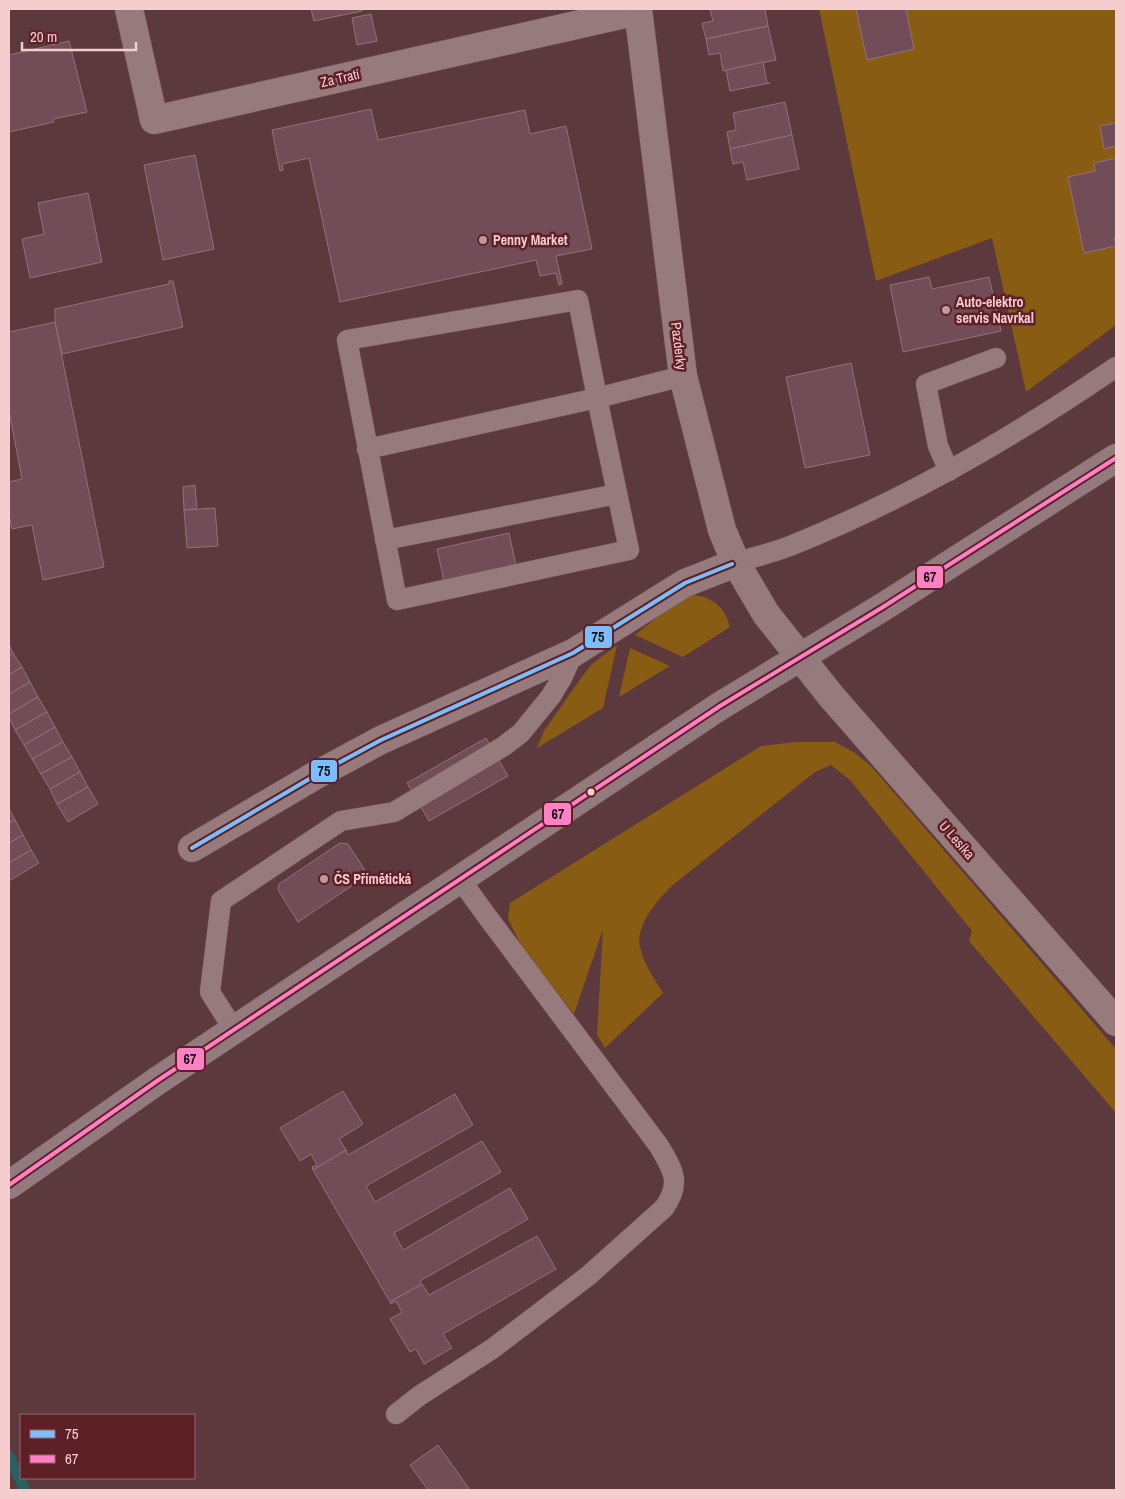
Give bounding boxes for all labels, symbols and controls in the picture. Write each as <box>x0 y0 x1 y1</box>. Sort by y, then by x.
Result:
scale bar <box>22 20 136 52</box>
text: 20 m <box>30 26 57 47</box>
street label: Za Tratí <box>319 65 362 91</box>
place label: Penny Market <box>493 231 568 249</box>
marker: Penny Market <box>477 234 489 246</box>
place label: Auto-elektro servis Navrkal <box>956 293 1034 327</box>
marker: Auto-elektro servis Navrkal <box>940 304 952 316</box>
street label: Pazderky <box>667 321 691 371</box>
line badge: 67 <box>916 565 944 589</box>
text: 67 <box>924 568 937 586</box>
line badge: 75 <box>584 625 613 649</box>
text: 75 <box>592 628 605 646</box>
line badge: 75 <box>310 759 338 783</box>
text: 75 <box>318 762 331 780</box>
unlabelled marker <box>586 787 596 797</box>
line badge: 67 <box>543 802 572 826</box>
text: 67 <box>552 805 565 823</box>
street label: U Lesíka <box>935 817 979 863</box>
place label: ČS Přímětická <box>334 870 412 888</box>
marker: ČS Přímětická <box>318 873 330 885</box>
line badge: 67 <box>176 1047 205 1071</box>
text: 67 <box>184 1050 197 1068</box>
legend <box>20 1414 195 1479</box>
text: 75 <box>65 1423 79 1444</box>
text: 67 <box>65 1448 79 1469</box>

